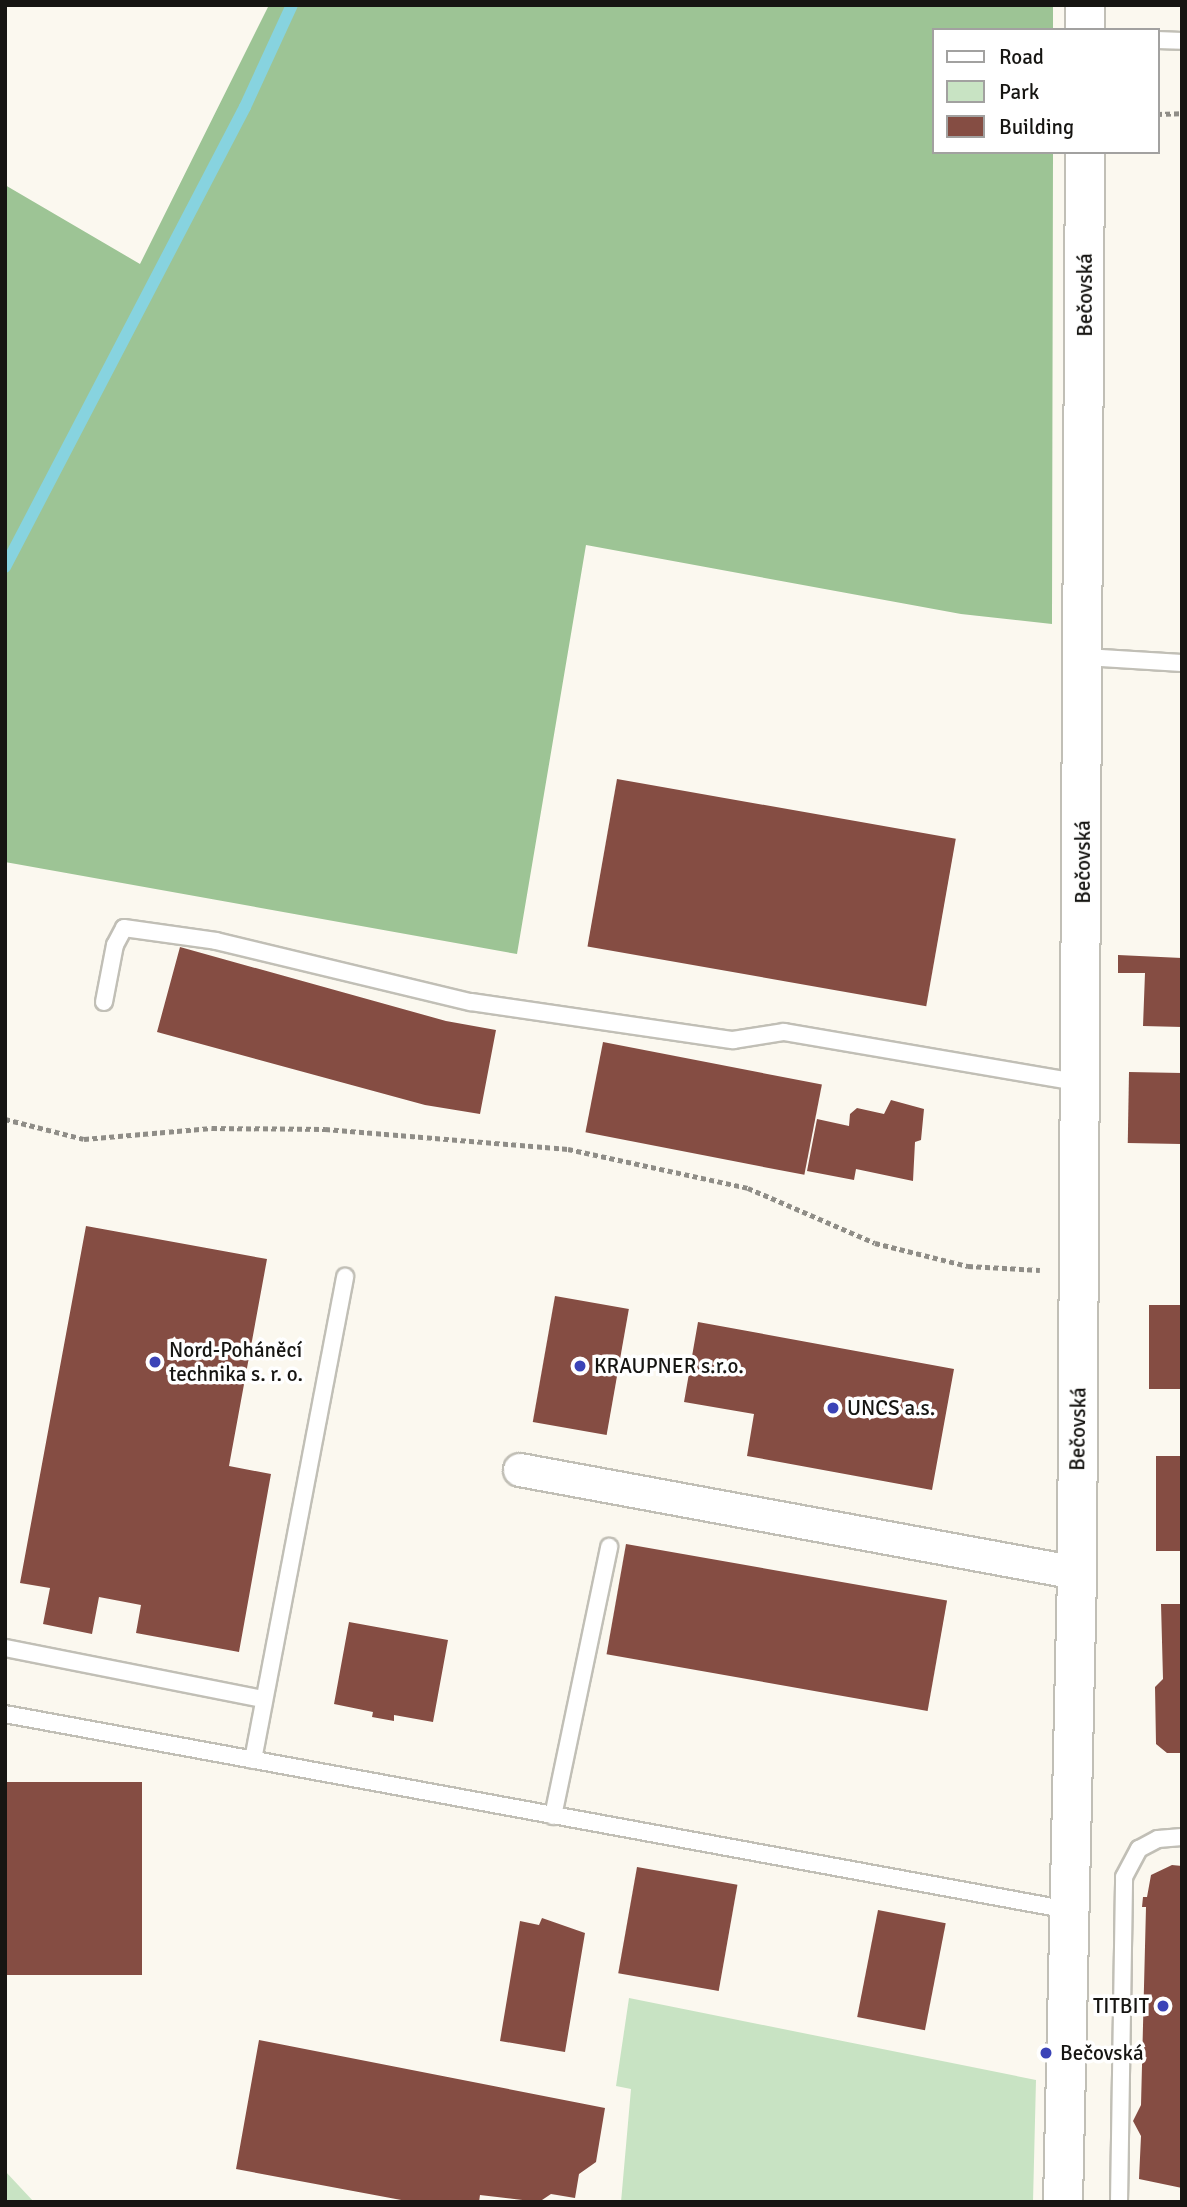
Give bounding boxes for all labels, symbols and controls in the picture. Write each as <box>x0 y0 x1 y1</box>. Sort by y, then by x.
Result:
legend <box>932 28 1159 154</box>
text: Road <box>999 44 1044 70</box>
text: Park <box>999 79 1039 105</box>
text: Building <box>999 114 1074 140</box>
street label: Bečovská <box>1072 253 1098 337</box>
street label: Bečovská <box>1070 820 1096 904</box>
place label: Nord-Poháněcí technika s. r. o. <box>169 1337 303 1387</box>
place label: KRAUPNER s.r.o. <box>594 1353 744 1379</box>
marker: Nord-Poháněcí technika s. r. o. <box>147 1354 163 1370</box>
marker: KRAUPNER s.r.o. <box>572 1358 588 1374</box>
street label: Bečovská <box>1065 1387 1091 1471</box>
place label: UNCS a.s. <box>847 1395 935 1421</box>
marker: UNCS a.s. <box>825 1400 841 1416</box>
place label: TITBIT <box>1093 1993 1149 2019</box>
marker: TITBIT <box>1155 1998 1171 2014</box>
place label: Bečovská <box>1060 2040 1144 2066</box>
marker: Bečovská <box>1038 2045 1054 2061</box>

